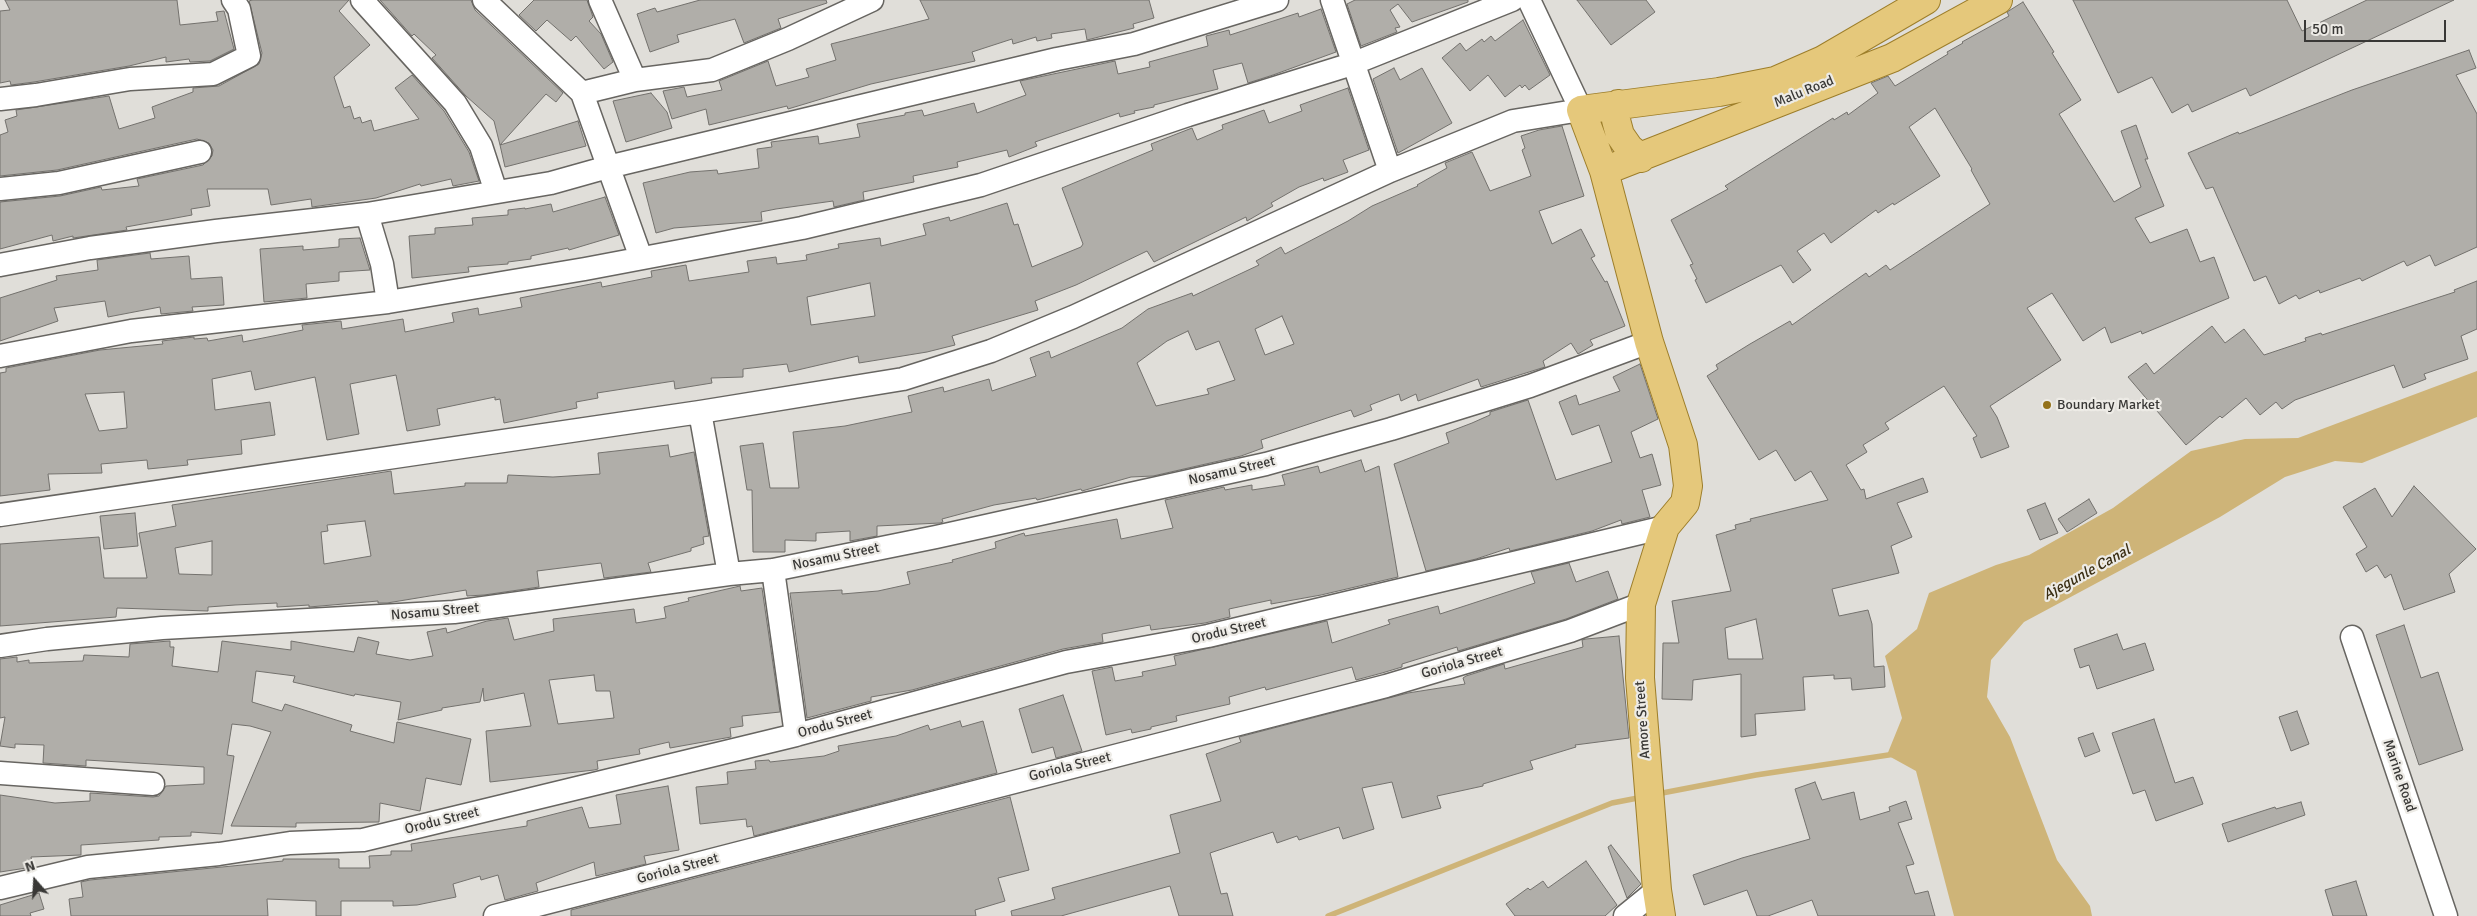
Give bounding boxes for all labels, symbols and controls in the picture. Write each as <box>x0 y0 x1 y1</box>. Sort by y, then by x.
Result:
scale bar <box>2307 10 2450 42</box>
text: 50 m <box>2312 20 2343 38</box>
street label: Malu Road <box>1772 72 1836 112</box>
place label: Boundary Market <box>2057 397 2160 413</box>
marker: Boundary Market <box>2041 399 2053 411</box>
street label: Nosamu Street <box>1187 453 1277 489</box>
street label: Nosamu Street <box>791 540 881 574</box>
water label: Ajegunle Canal <box>2040 542 2134 604</box>
street label: Nosamu Street <box>390 600 480 624</box>
street label: Orodu Street <box>1190 614 1268 648</box>
street label: Goriola Street <box>1420 643 1504 683</box>
street label: Amore Street <box>1632 680 1654 760</box>
street label: Orodu Street <box>796 706 874 742</box>
street label: Marine Road <box>2379 738 2419 814</box>
street label: Goriola Street <box>1027 749 1113 785</box>
street label: Orodu Street <box>403 804 481 838</box>
street label: Goriola Street <box>635 850 721 888</box>
north arrow <box>10 856 60 906</box>
text: N <box>23 857 37 876</box>

